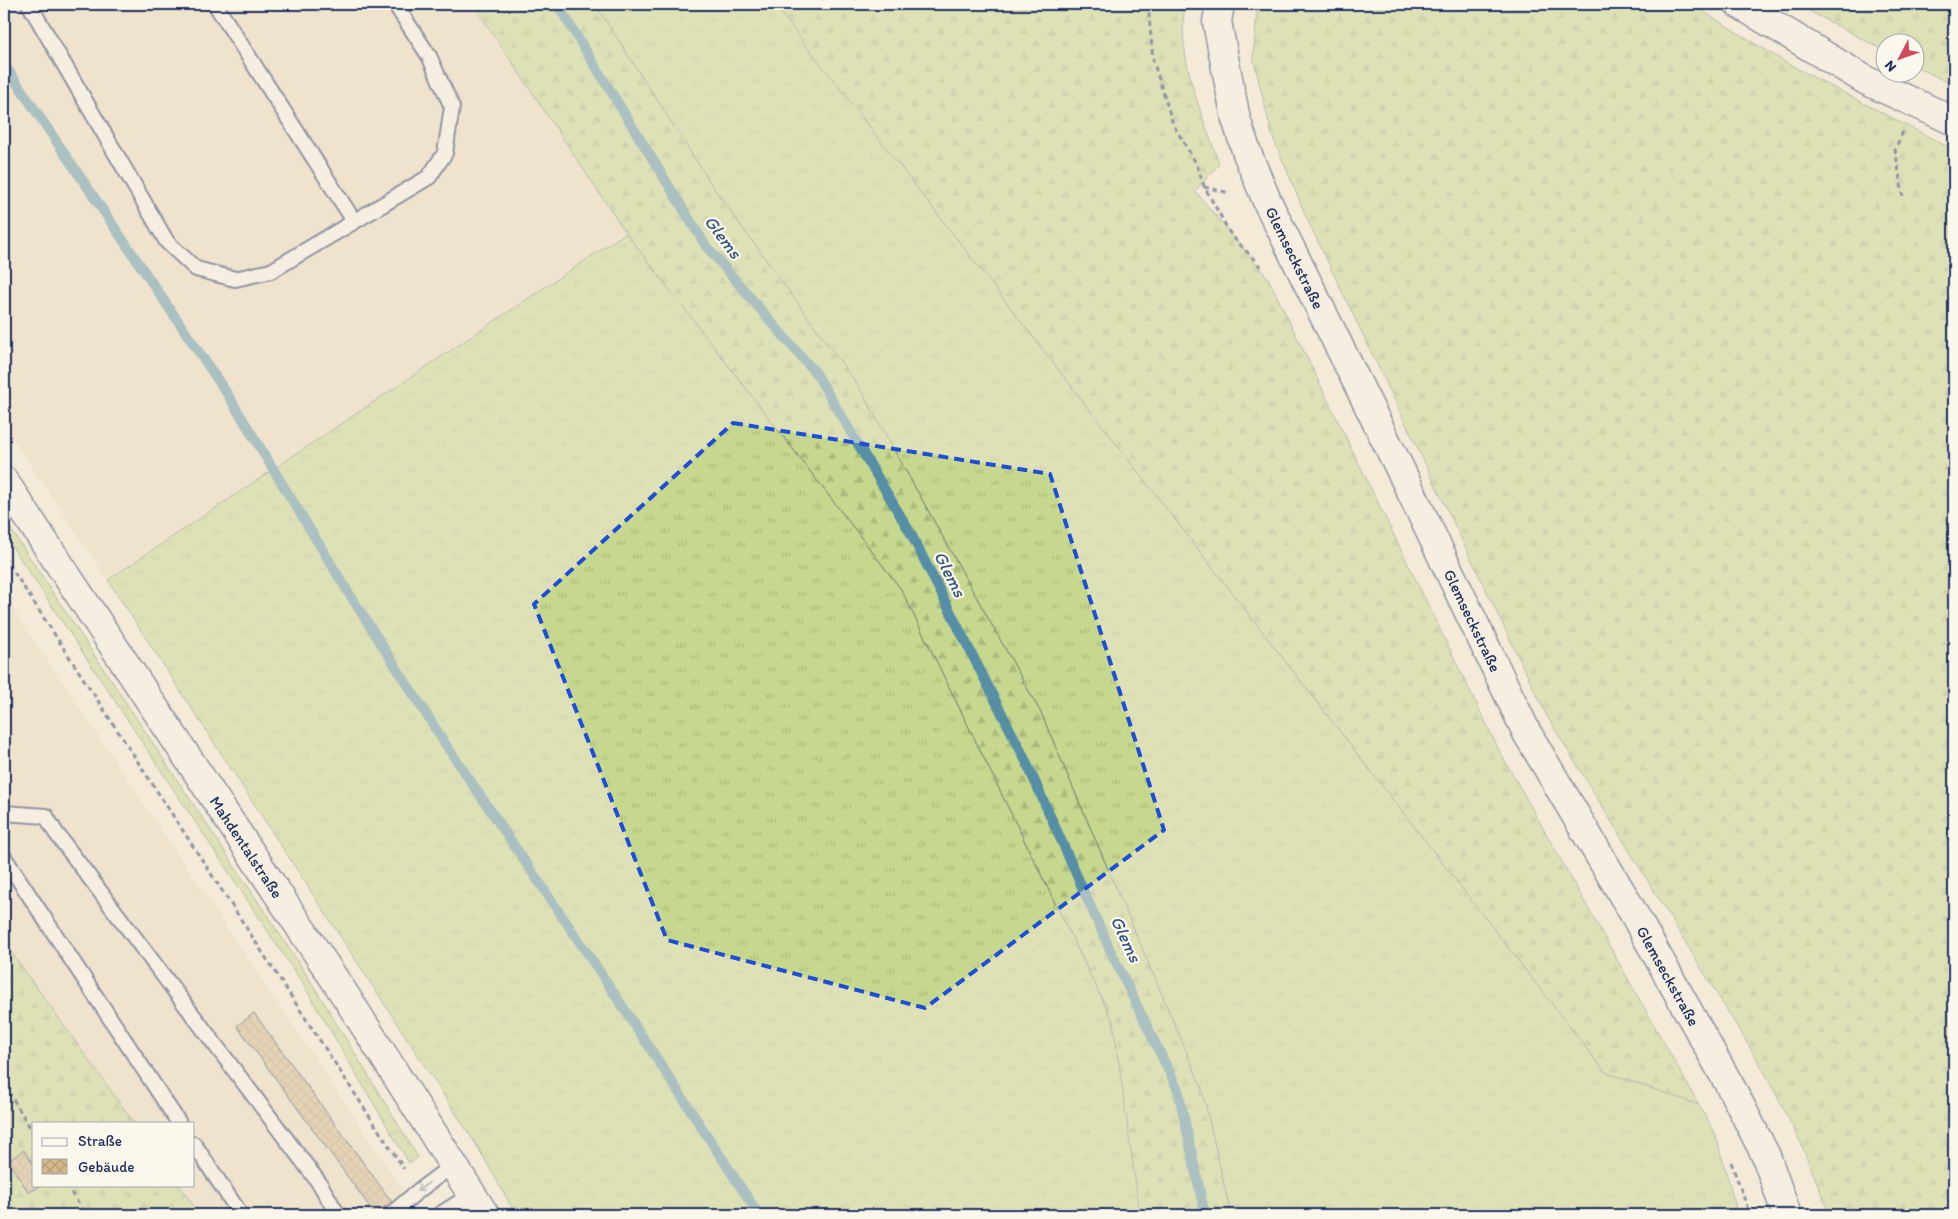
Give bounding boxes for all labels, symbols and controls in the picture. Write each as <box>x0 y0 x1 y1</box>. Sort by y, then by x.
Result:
north arrow <box>1876 32 1926 82</box>
text: N <box>1881 57 1900 75</box>
street label: Glemseckstraße <box>1261 204 1328 312</box>
water label: Glems <box>700 211 747 264</box>
water label: Glems <box>929 547 971 601</box>
street label: Glemseckstraße <box>1440 566 1505 675</box>
street label: Mahdentalstraße <box>206 792 287 902</box>
water label: Glems <box>1106 912 1147 967</box>
street label: Glemseckstraße <box>1632 923 1704 1029</box>
legend <box>32 1122 195 1186</box>
text: Straße <box>78 1132 122 1150</box>
text: Gebäude <box>78 1158 135 1176</box>
one-way arrow <box>416 1182 430 1192</box>

